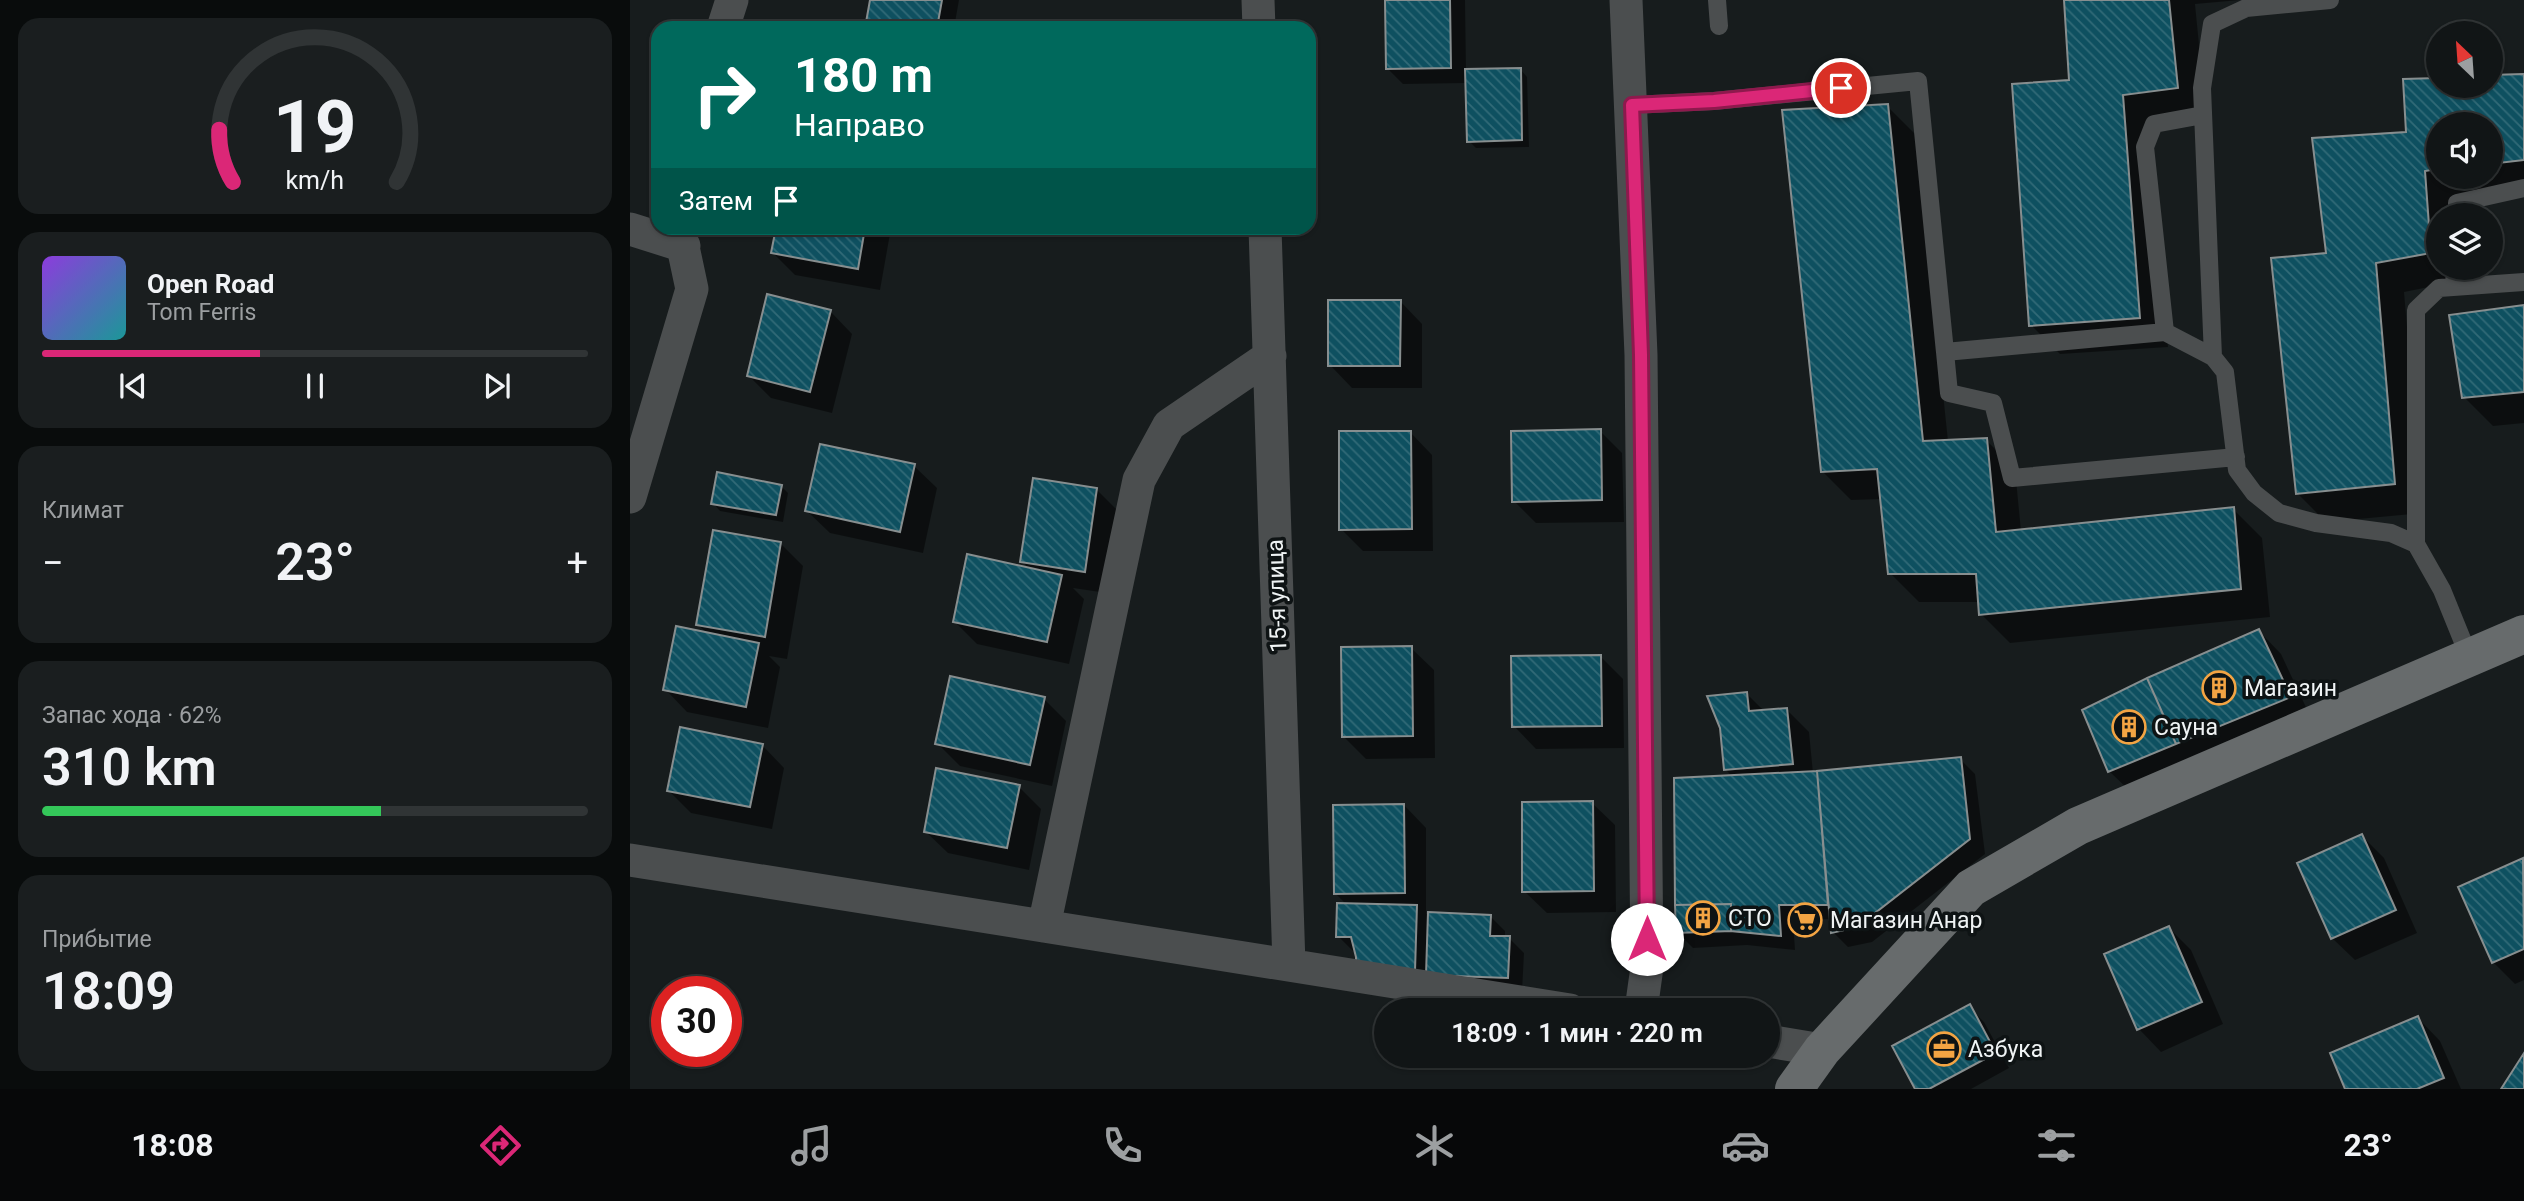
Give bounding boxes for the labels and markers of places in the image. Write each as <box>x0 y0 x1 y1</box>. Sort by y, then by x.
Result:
pin <box>1811 58 1871 118</box>
building icon: Магазин <box>2200 669 2238 707</box>
place label: Магазин <box>2244 675 2337 702</box>
building icon: Сауна <box>2110 708 2148 746</box>
place label: Сауна <box>2154 714 2218 741</box>
building icon: СТО <box>1684 899 1722 937</box>
supermarket icon: Магазин Анар <box>1786 901 1824 939</box>
place label: СТО <box>1728 905 1772 932</box>
place label: Магазин Анар <box>1830 907 1982 934</box>
office icon: Азбука <box>1925 1030 1963 1068</box>
place label: Азбука <box>1968 1036 2043 1063</box>

